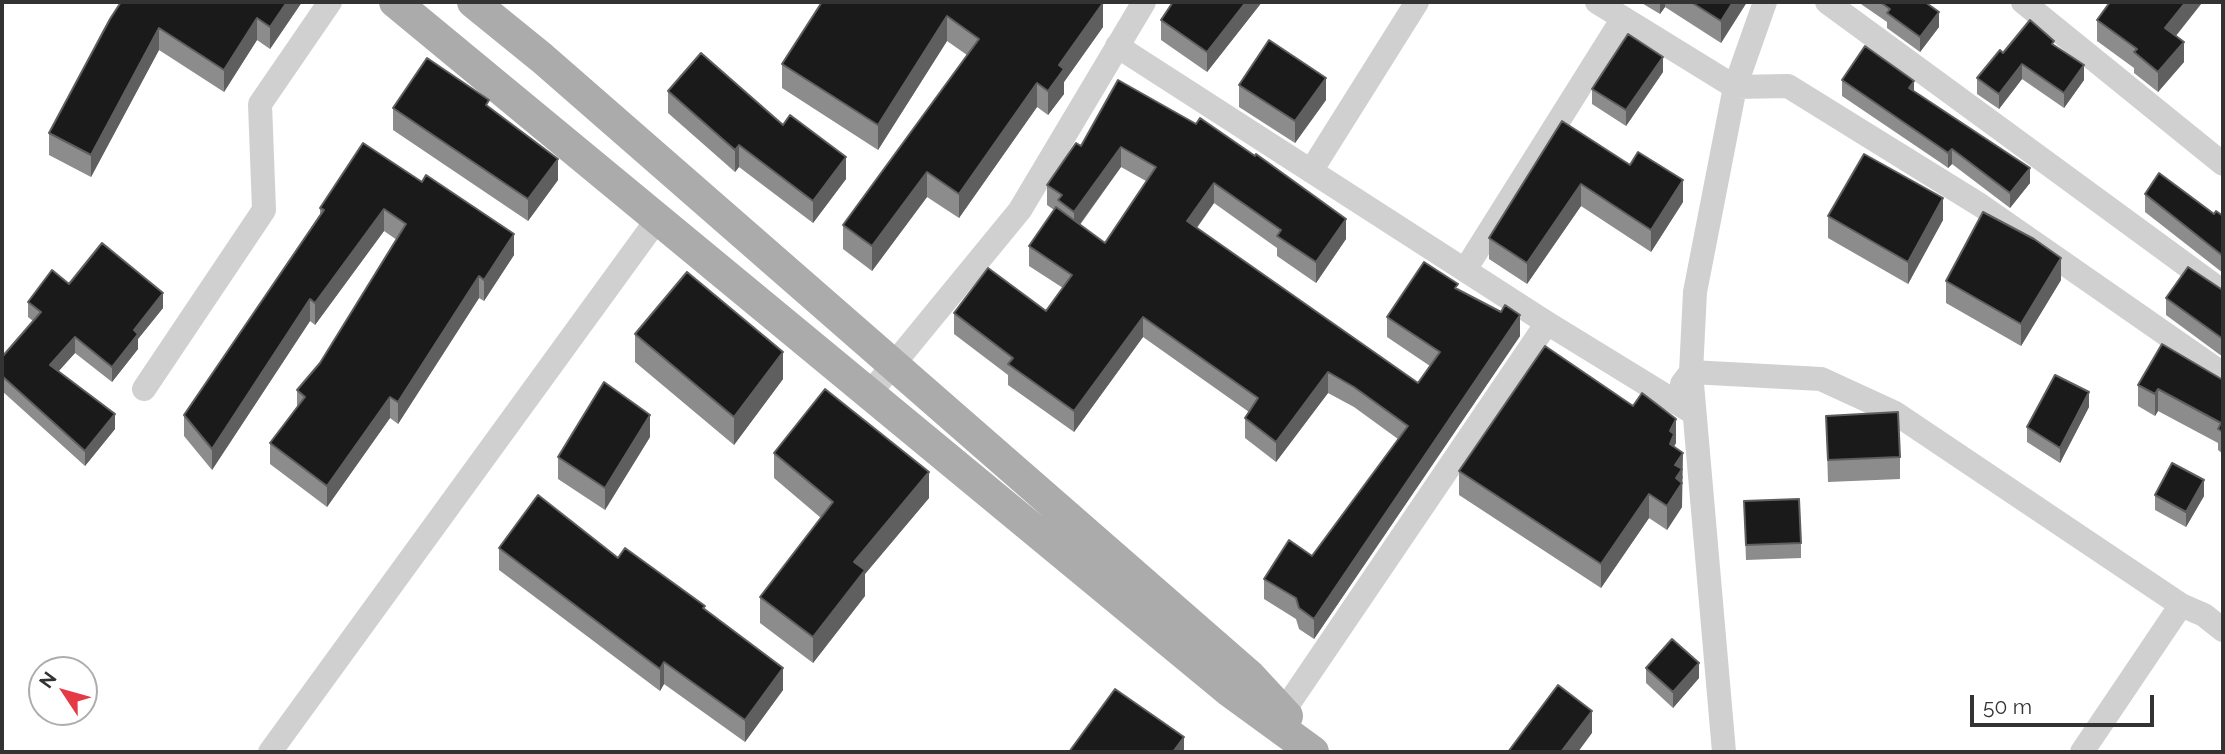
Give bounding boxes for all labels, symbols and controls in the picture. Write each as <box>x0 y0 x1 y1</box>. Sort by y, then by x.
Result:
north arrow <box>28 656 98 726</box>
text: N <box>34 668 61 692</box>
scale bar <box>1973 680 2157 724</box>
text: 50 m <box>1983 694 2032 719</box>

